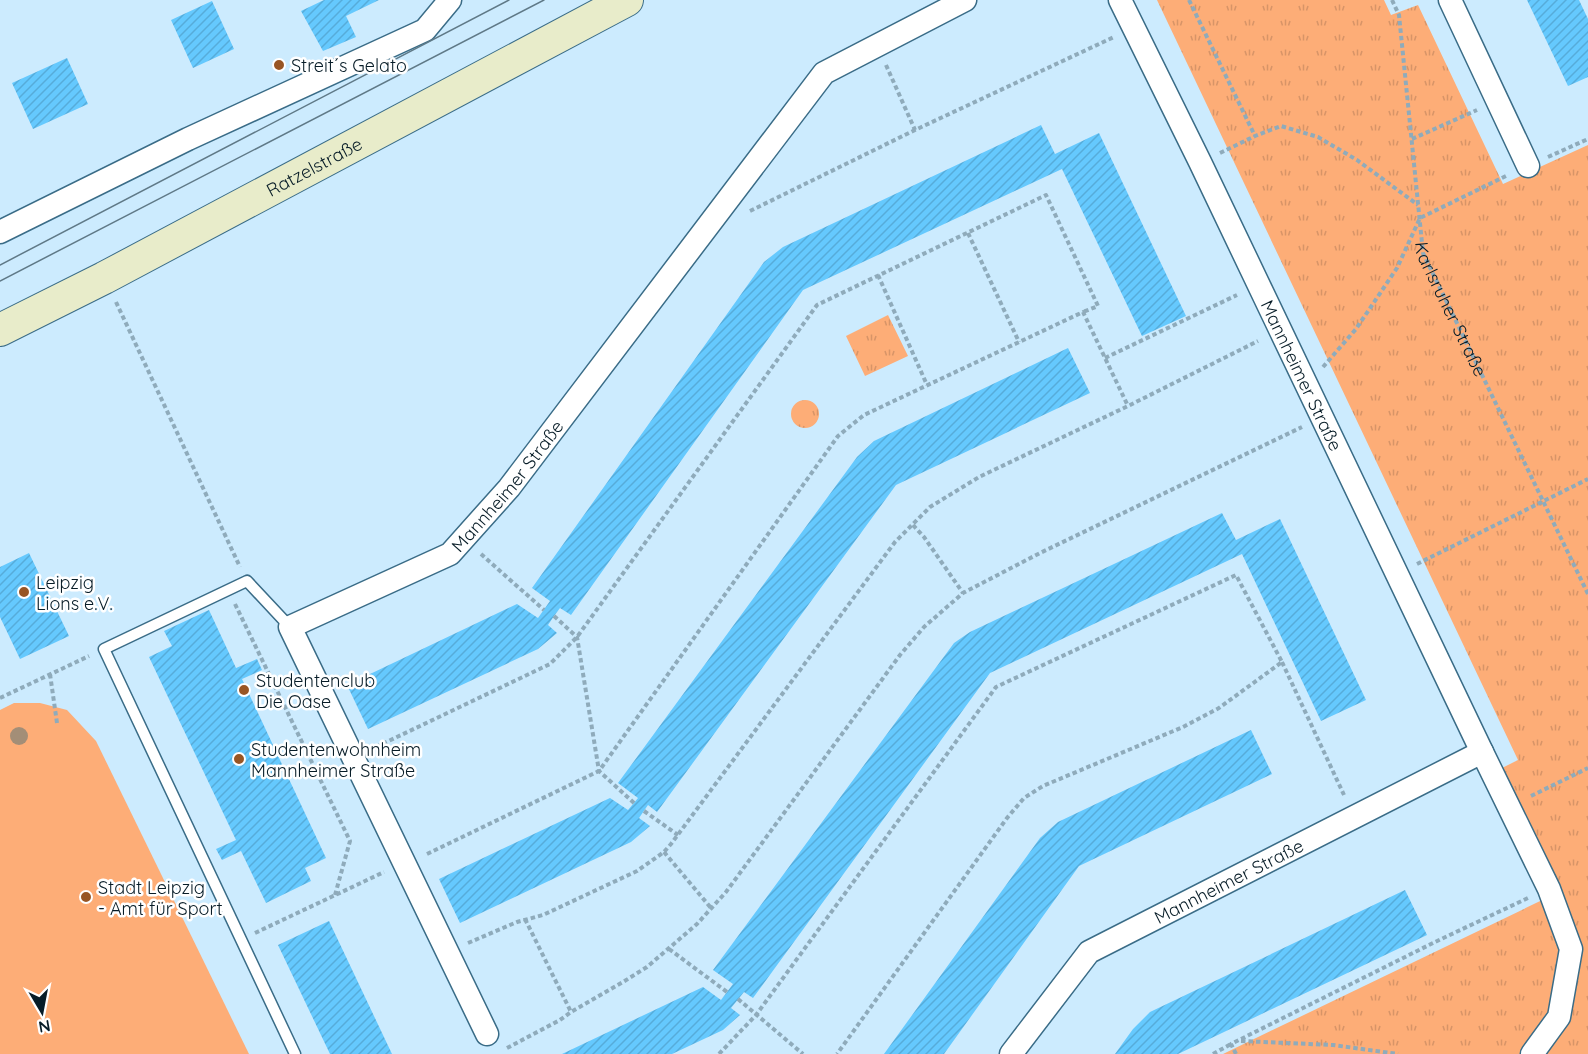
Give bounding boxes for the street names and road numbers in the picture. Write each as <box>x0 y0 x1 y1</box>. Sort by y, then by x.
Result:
street label: Ratzelstraße <box>262 132 366 201</box>
street label: Karlsruher Straße <box>1410 241 1492 380</box>
street label: Mannheimer Straße <box>1256 296 1348 454</box>
street label: Mannheimer Straße <box>446 415 568 557</box>
street label: Mannheimer Straße <box>1150 833 1307 928</box>

